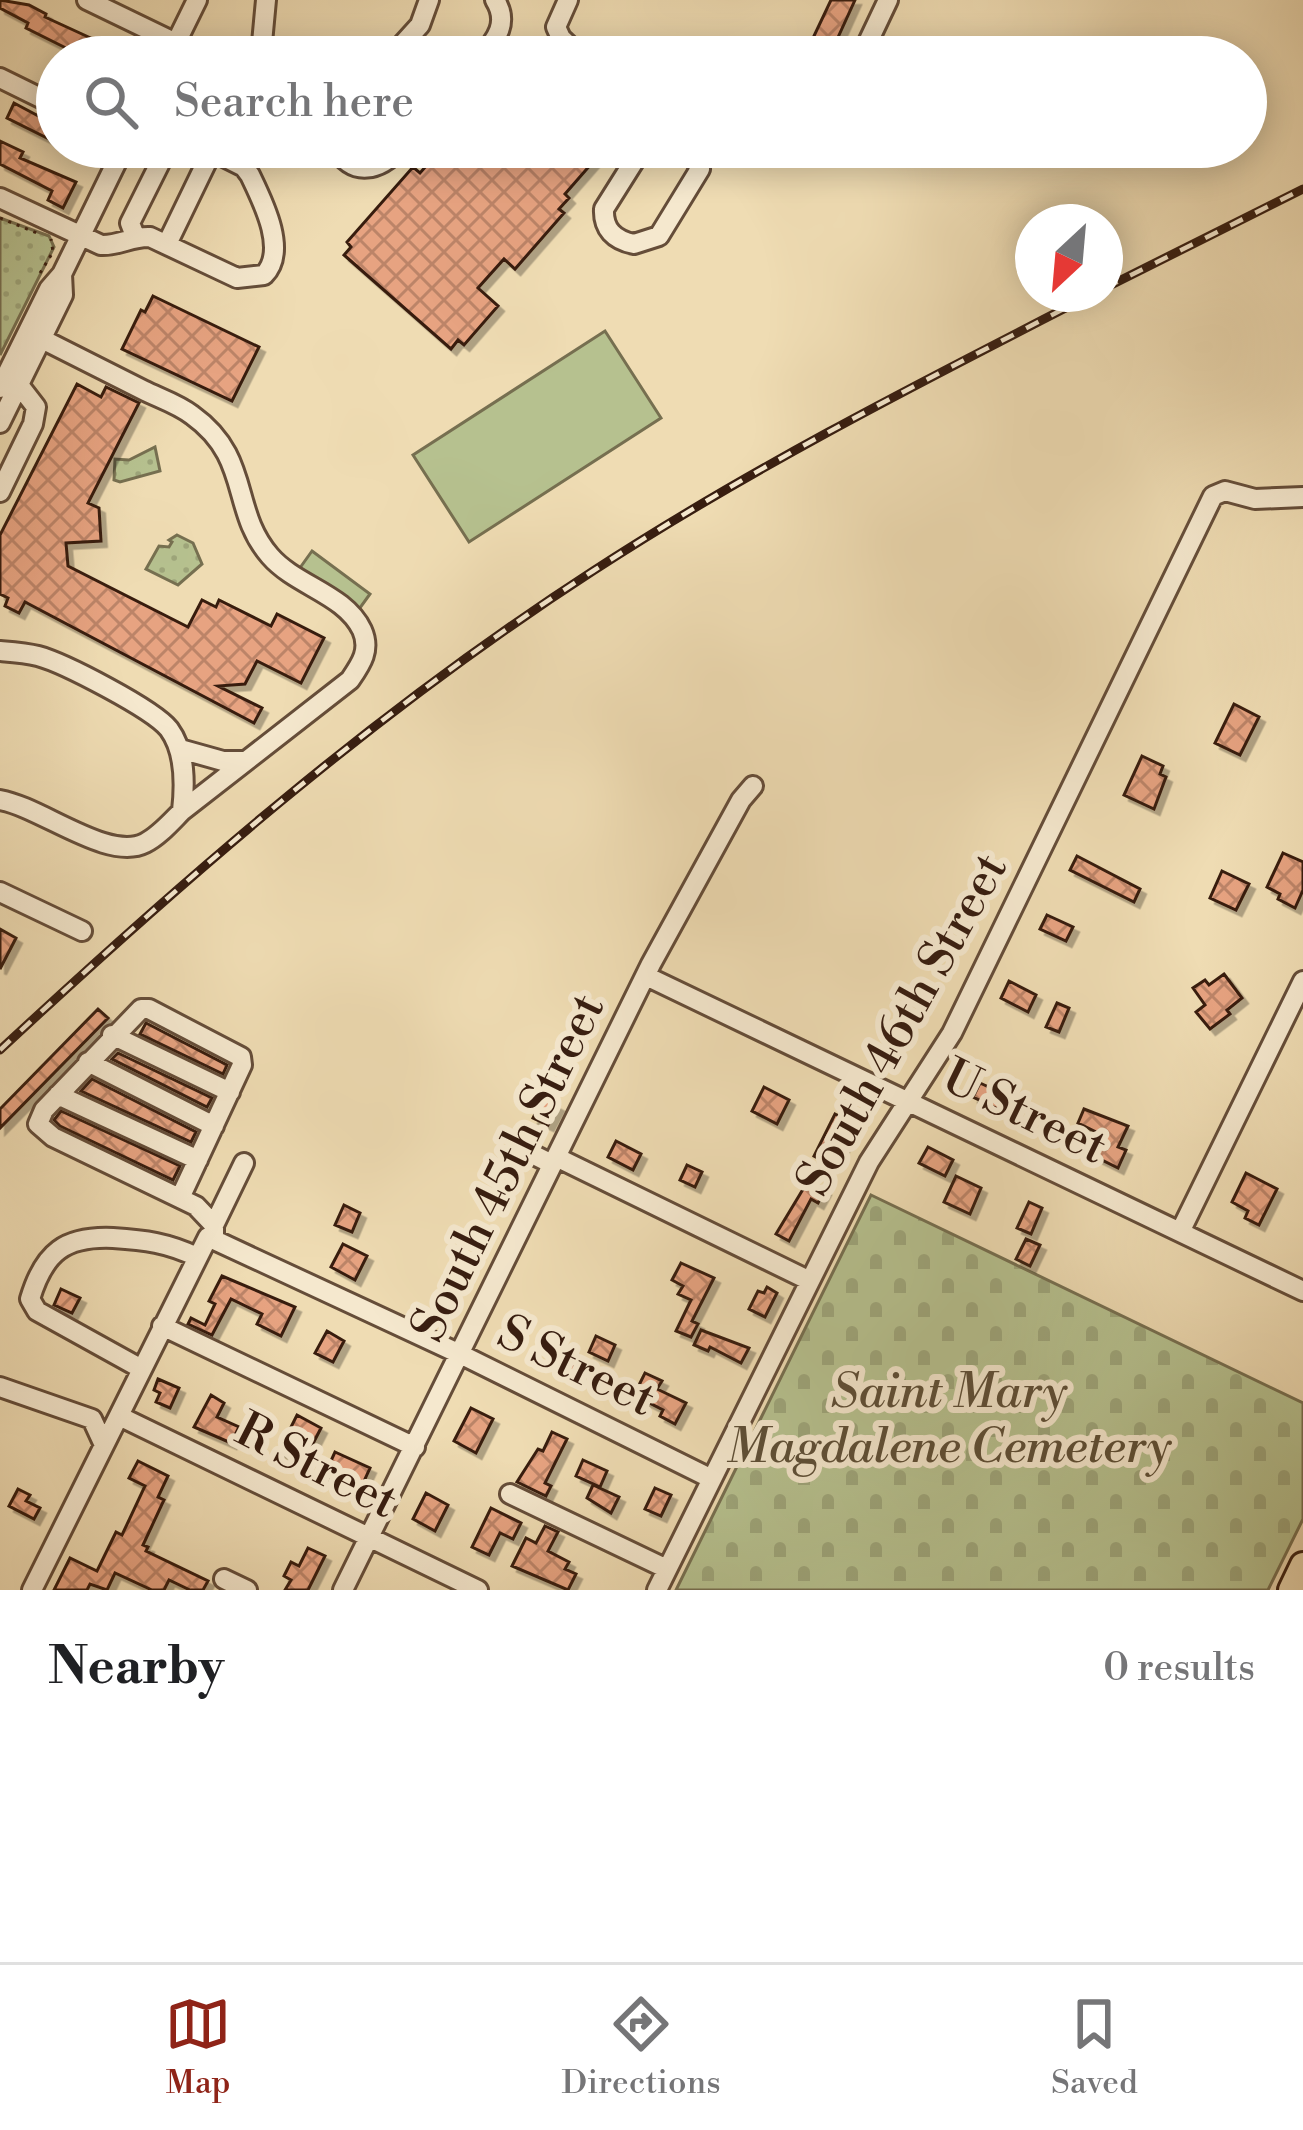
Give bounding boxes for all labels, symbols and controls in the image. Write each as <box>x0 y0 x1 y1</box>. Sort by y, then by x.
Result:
search box <box>36 36 1267 168</box>
icon: search <box>78 69 144 135</box>
text: Search here <box>174 74 414 131</box>
north arrow <box>1015 204 1123 312</box>
street label: South 46th Street <box>784 843 1022 1207</box>
street label: South 45th Street <box>399 984 619 1352</box>
street label: U Street <box>932 1048 1116 1178</box>
street label: S Street <box>487 1303 665 1431</box>
park label: Saint Mary Magdalene Cemetery <box>726 1363 1172 1478</box>
street label: R Street <box>225 1401 407 1533</box>
text: Nearby <box>48 1636 224 1700</box>
text: 0 results <box>1103 1644 1255 1693</box>
tab: Map <box>165 1991 231 2104</box>
tab: Directions <box>562 1991 721 2104</box>
tab: Saved <box>1051 1991 1138 2104</box>

